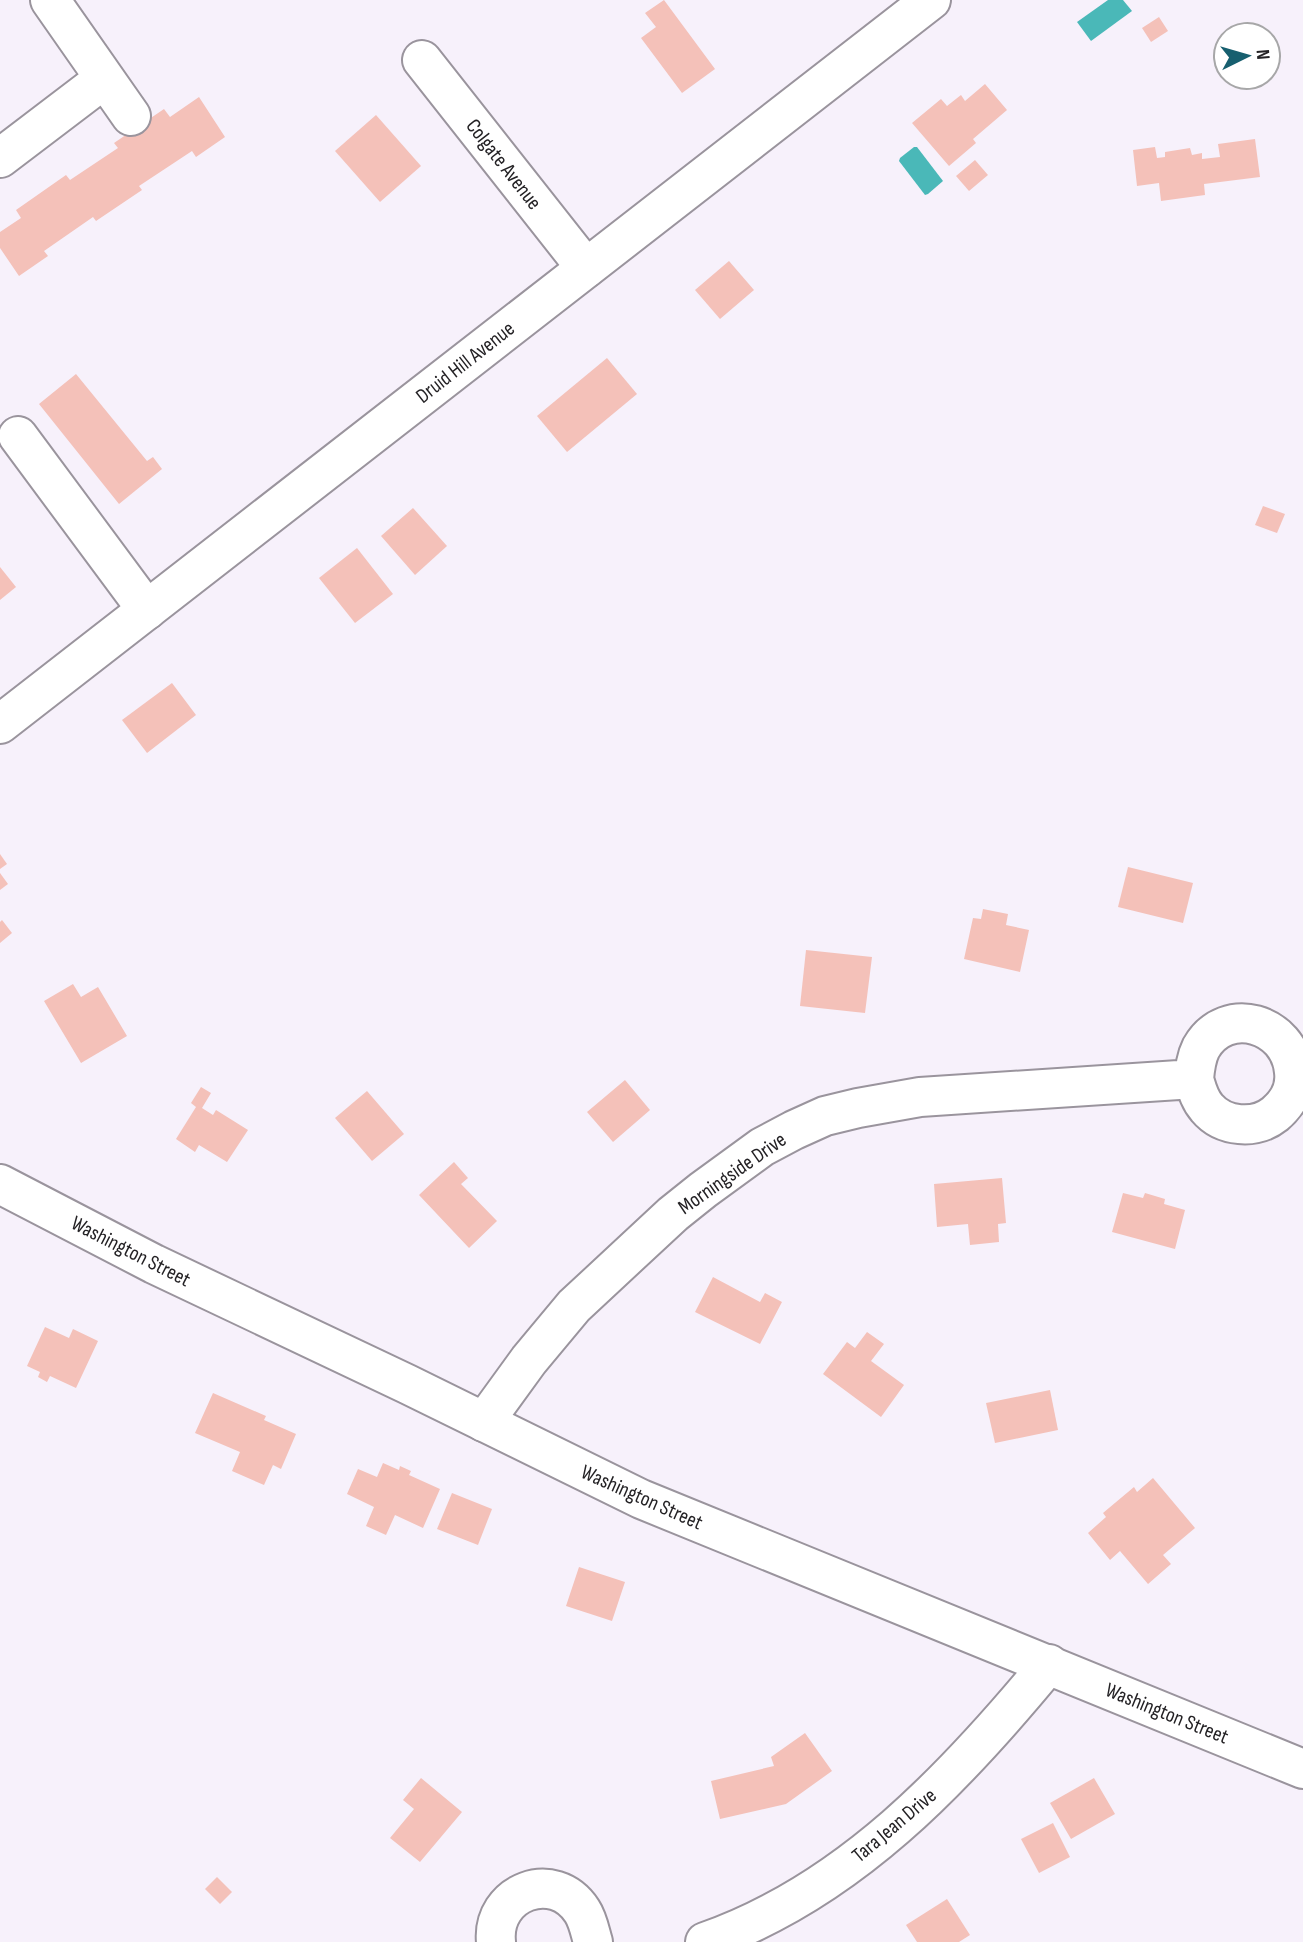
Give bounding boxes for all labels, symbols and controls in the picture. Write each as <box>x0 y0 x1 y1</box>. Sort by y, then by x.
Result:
north arrow <box>1212 21 1282 91</box>
text: N <box>1251 49 1274 61</box>
street label: Colgate Avenue <box>460 114 547 215</box>
street label: Druid Hill Avenue <box>411 316 520 409</box>
street label: Morningside Drive <box>673 1127 791 1220</box>
street label: Washington Street <box>67 1211 195 1292</box>
street label: Washington Street <box>577 1459 706 1535</box>
street label: Washington Street <box>1102 1677 1232 1749</box>
street label: Tara Jean Drive <box>847 1783 941 1868</box>

